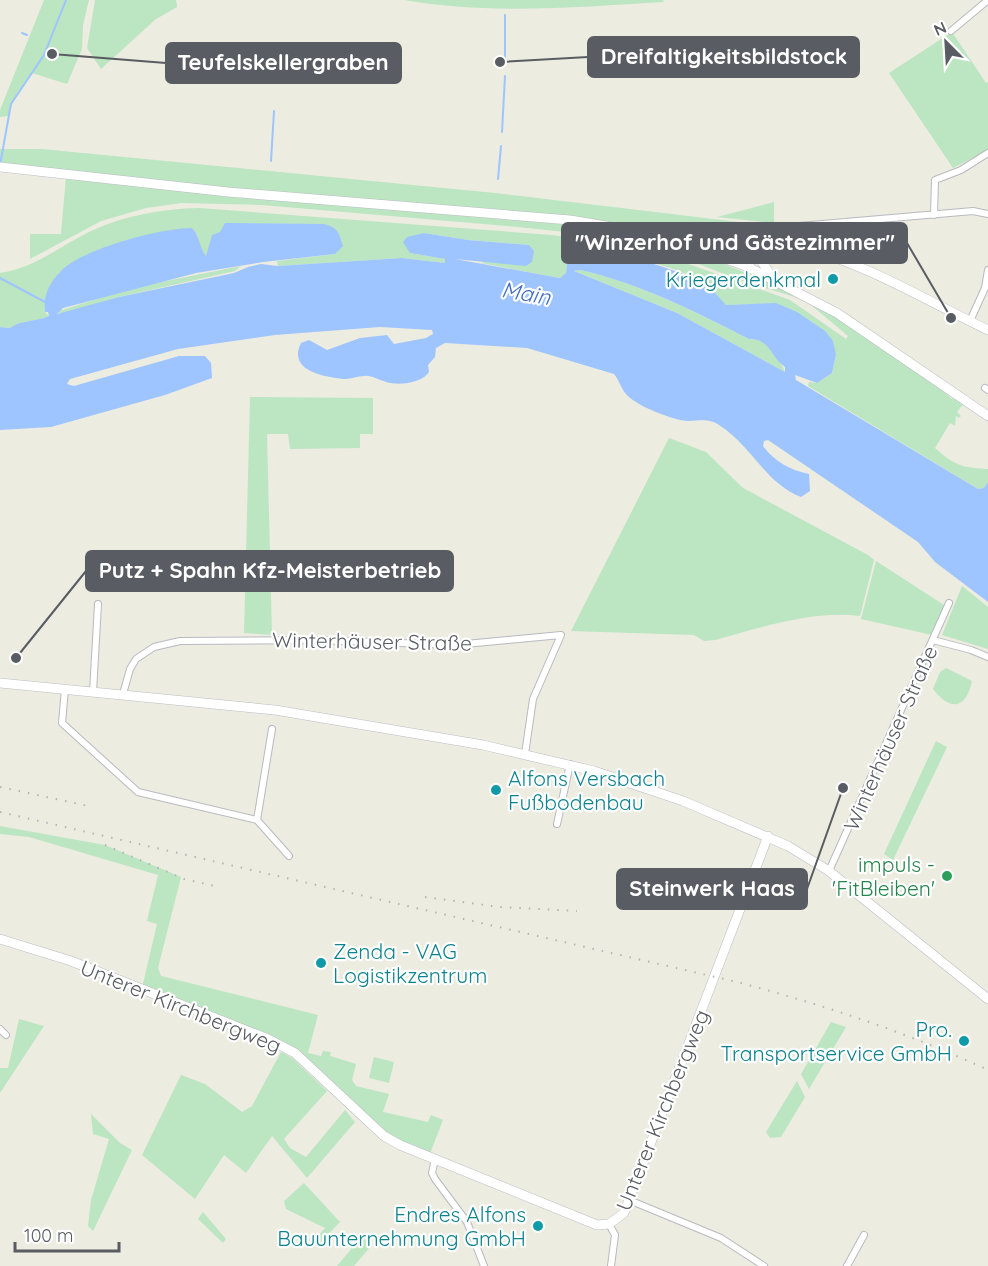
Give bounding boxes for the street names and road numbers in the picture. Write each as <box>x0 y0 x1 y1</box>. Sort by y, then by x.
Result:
street label: Winterhäuser Straße <box>272 626 472 656</box>
street label: Winterhäuser Straße <box>837 641 943 835</box>
street label: Unterer Kirchbergweg <box>77 954 285 1058</box>
street label: Unterer Kirchbergweg <box>610 1006 714 1214</box>

